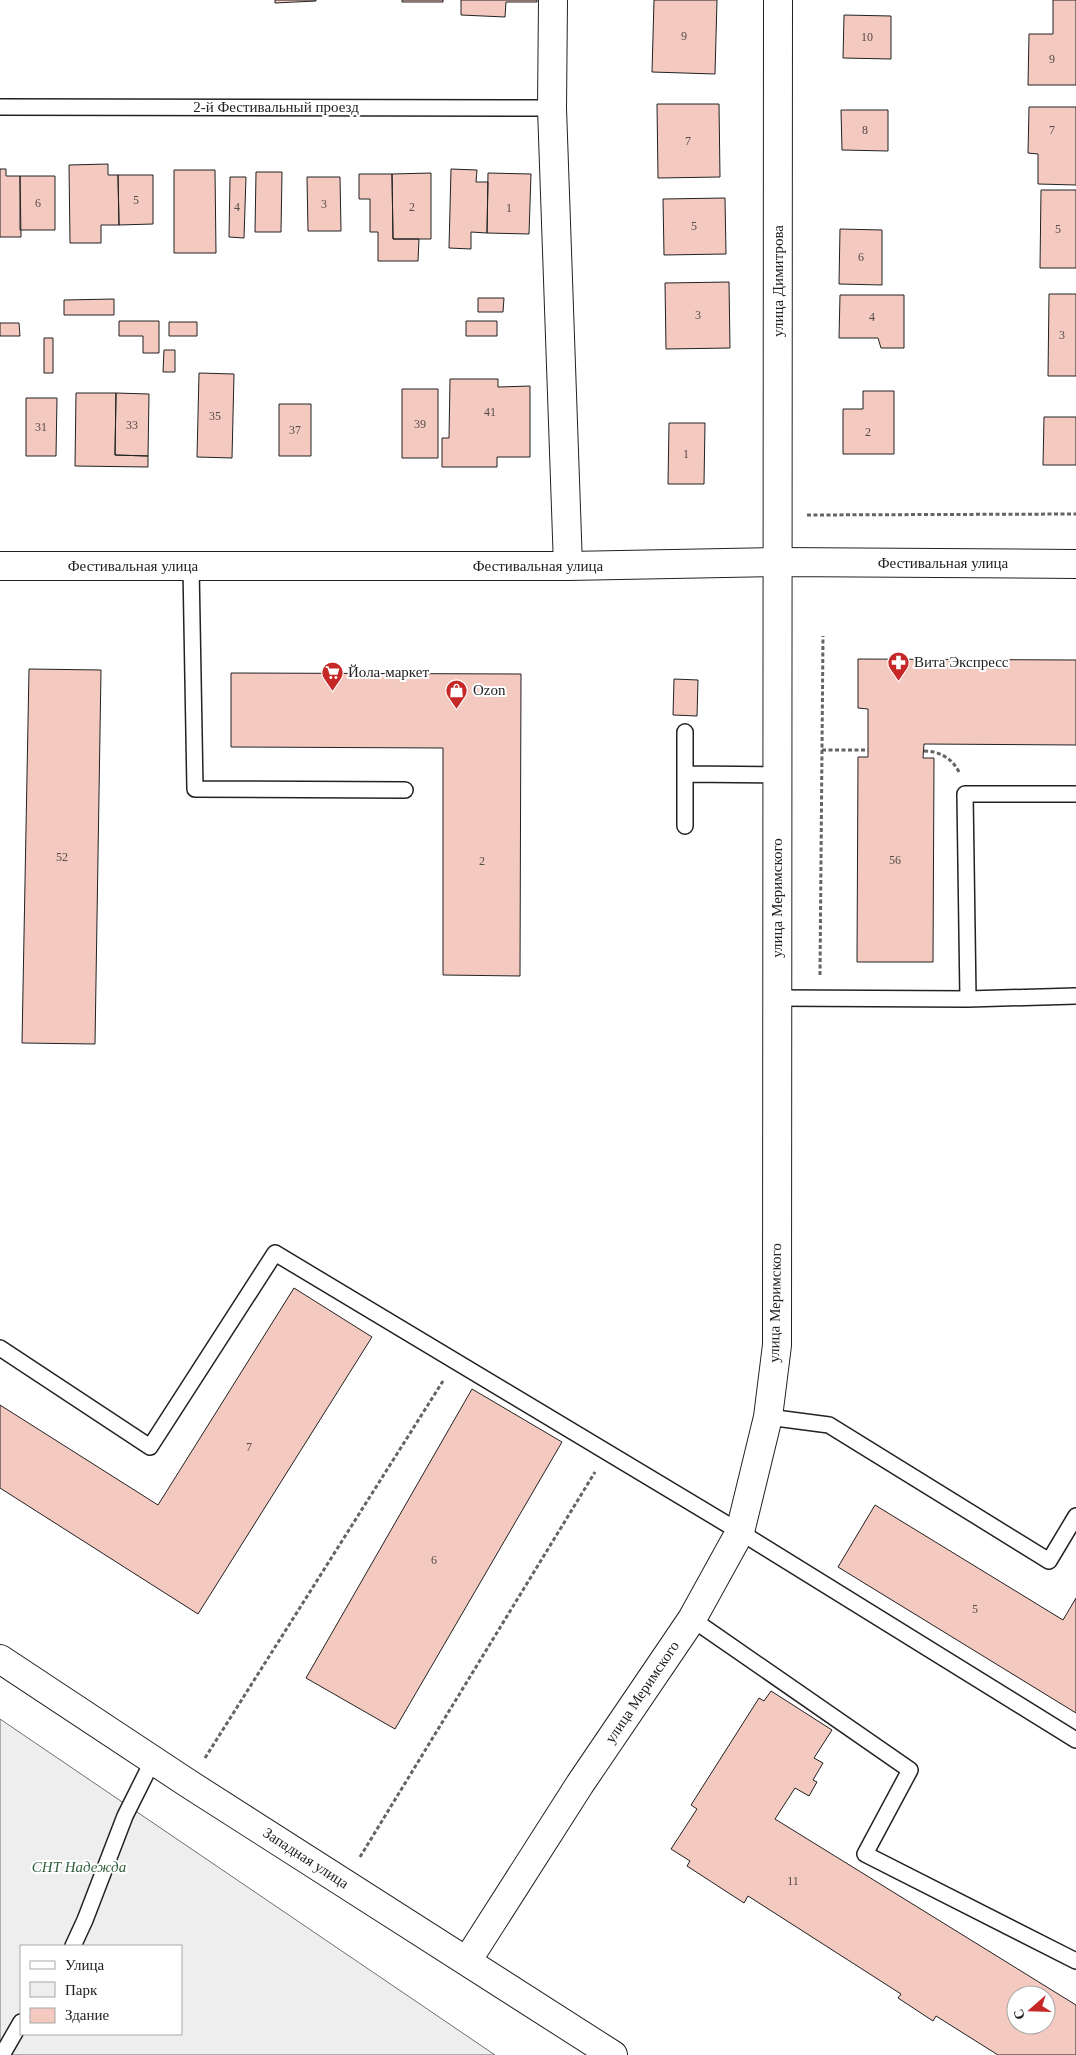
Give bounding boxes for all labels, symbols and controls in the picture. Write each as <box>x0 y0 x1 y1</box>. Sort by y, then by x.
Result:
house number: 9 <box>681 29 687 43</box>
house number: 10 <box>861 30 873 44</box>
house number: 9 <box>1049 52 1055 66</box>
street label: 2-й Фестивальный проезд <box>193 99 359 115</box>
house number: 8 <box>862 123 868 137</box>
house number: 7 <box>1049 123 1055 137</box>
house number: 7 <box>685 134 691 148</box>
house number: 5 <box>133 193 139 207</box>
house number: 6 <box>35 196 41 210</box>
house number: 3 <box>321 197 327 211</box>
house number: 4 <box>234 200 240 214</box>
house number: 2 <box>409 200 415 214</box>
house number: 1 <box>506 201 512 215</box>
house number: 5 <box>691 219 697 233</box>
house number: 5 <box>1055 222 1061 236</box>
street label: улица Димитрова <box>770 225 786 337</box>
house number: 6 <box>858 250 864 264</box>
house number: 3 <box>695 308 701 322</box>
house number: 4 <box>869 310 875 324</box>
house number: 3 <box>1059 328 1065 342</box>
house number: 41 <box>484 405 496 419</box>
house number: 35 <box>209 409 221 423</box>
house number: 39 <box>414 417 426 431</box>
house number: 33 <box>126 418 138 432</box>
house number: 31 <box>35 420 47 434</box>
house number: 37 <box>289 423 301 437</box>
house number: 2 <box>865 425 871 439</box>
house number: 1 <box>683 447 689 461</box>
street label: Фестивальная улица <box>878 555 1009 571</box>
street label: Фестивальная улица <box>68 558 199 574</box>
street label: Фестивальная улица <box>473 558 604 574</box>
pharmacy icon: Вита Экспресс <box>886 650 910 681</box>
place label: Вита Экспресс <box>914 654 1009 670</box>
supermarket icon: Йола-маркет <box>320 660 344 691</box>
place label: Йола-маркет <box>348 664 429 680</box>
shop icon: Ozon <box>445 678 469 709</box>
place label: Ozon <box>473 682 506 698</box>
street label: улица Меримского <box>769 838 785 958</box>
house number: 52 <box>56 850 68 864</box>
house number: 56 <box>889 853 901 867</box>
house number: 2 <box>479 854 485 868</box>
street label: улица Меримского <box>766 1243 784 1363</box>
house number: 7 <box>246 1440 252 1454</box>
house number: 6 <box>431 1553 437 1567</box>
house number: 5 <box>972 1602 978 1616</box>
street label: улица Меримского <box>602 1638 682 1746</box>
street label: Западная улица <box>260 1824 352 1892</box>
park label: СНТ Надежда <box>32 1859 126 1875</box>
house number: 11 <box>787 1874 799 1888</box>
legend <box>20 1945 182 2035</box>
text: Улица <box>65 1957 104 1973</box>
text: Парк <box>65 1982 98 1998</box>
north arrow <box>1006 1985 1056 2035</box>
text: Здание <box>65 2007 109 2023</box>
text: С <box>1010 2007 1028 2022</box>

